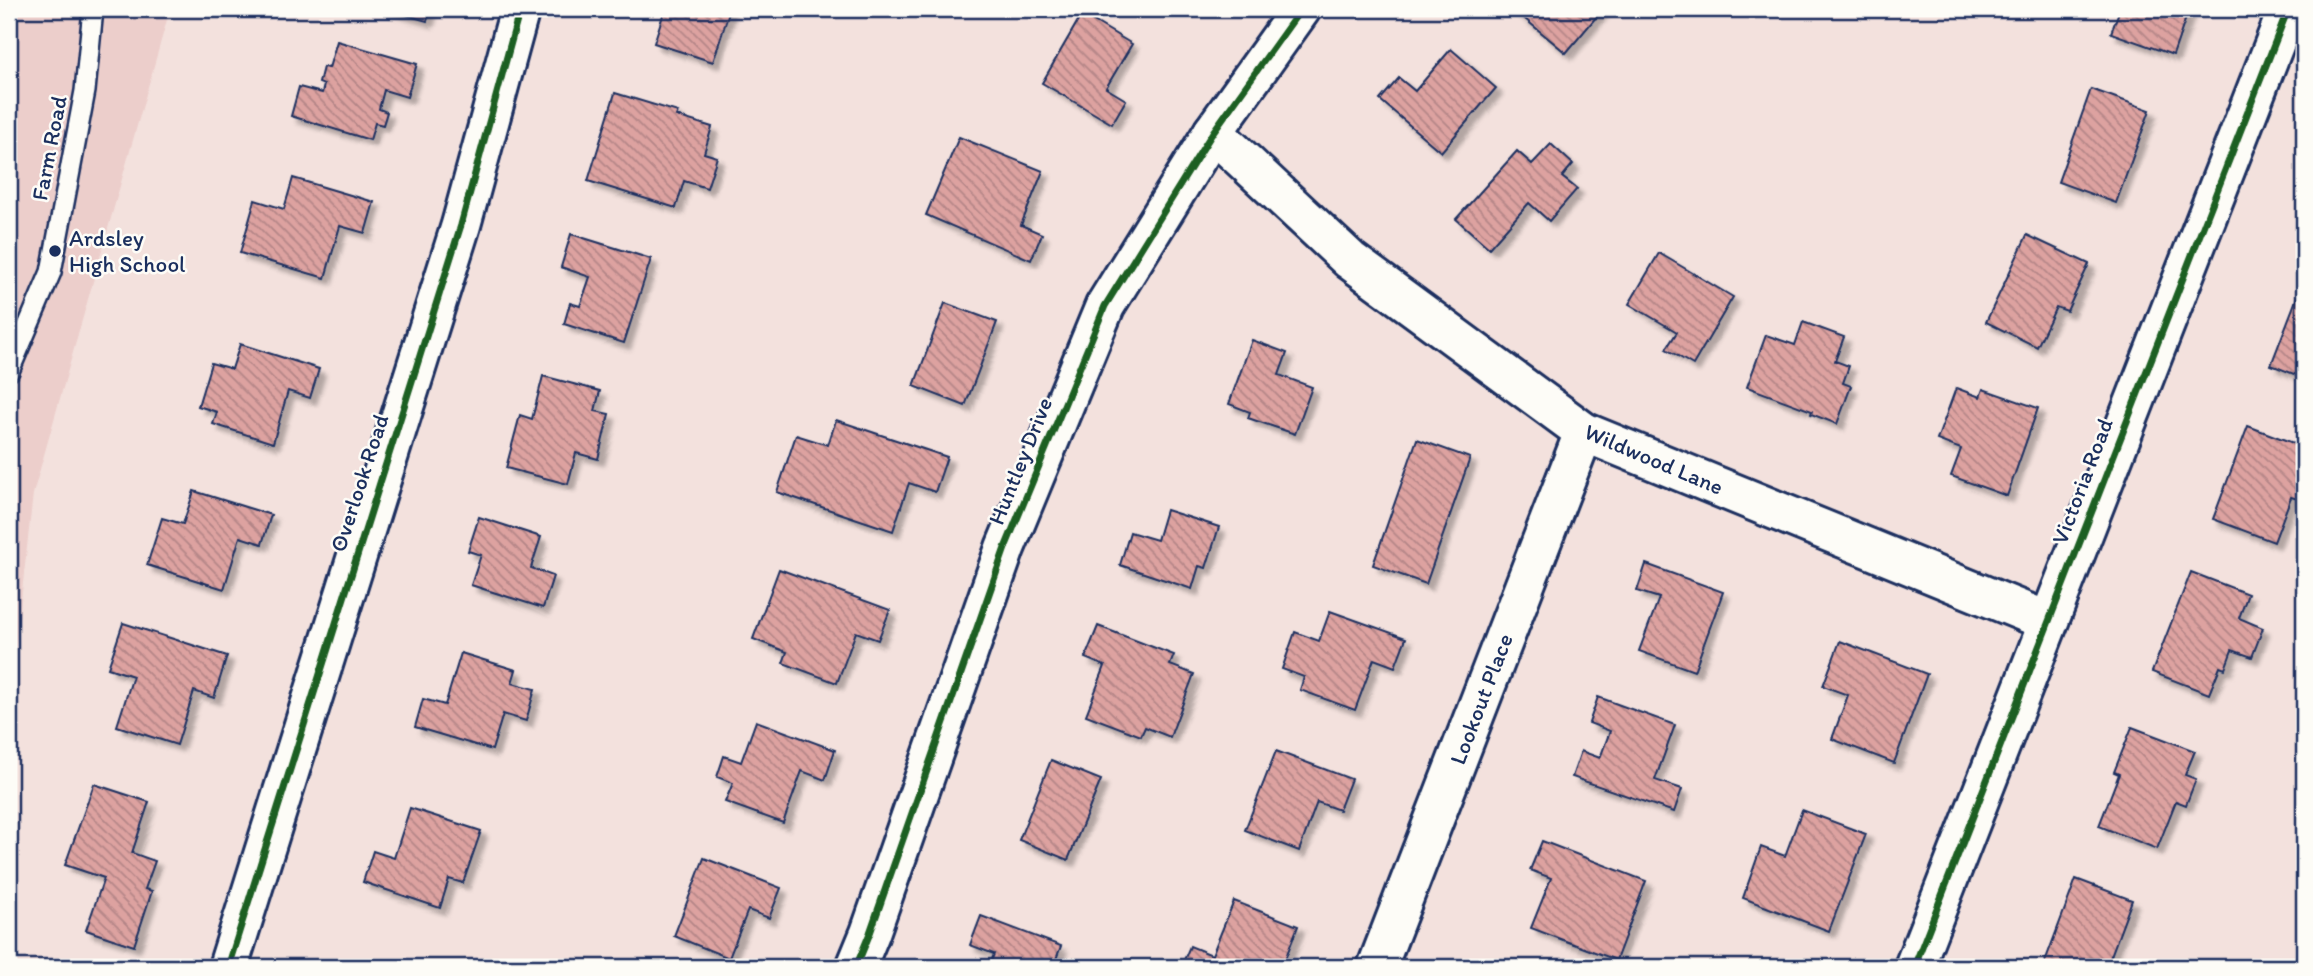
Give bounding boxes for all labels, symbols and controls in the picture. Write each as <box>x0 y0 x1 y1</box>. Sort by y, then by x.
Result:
street label: Farm Road <box>25 93 73 203</box>
place label: Ardsley High School <box>69 224 186 278</box>
marker: Ardsley High School <box>47 243 63 259</box>
street label: Huntley Drive <box>982 393 1058 529</box>
street label: Overlook Road <box>324 411 394 555</box>
street label: Victoria Road <box>2045 414 2119 548</box>
street label: Wildwood Lane <box>1580 417 1728 501</box>
street label: Lookout Place <box>1443 630 1519 768</box>

